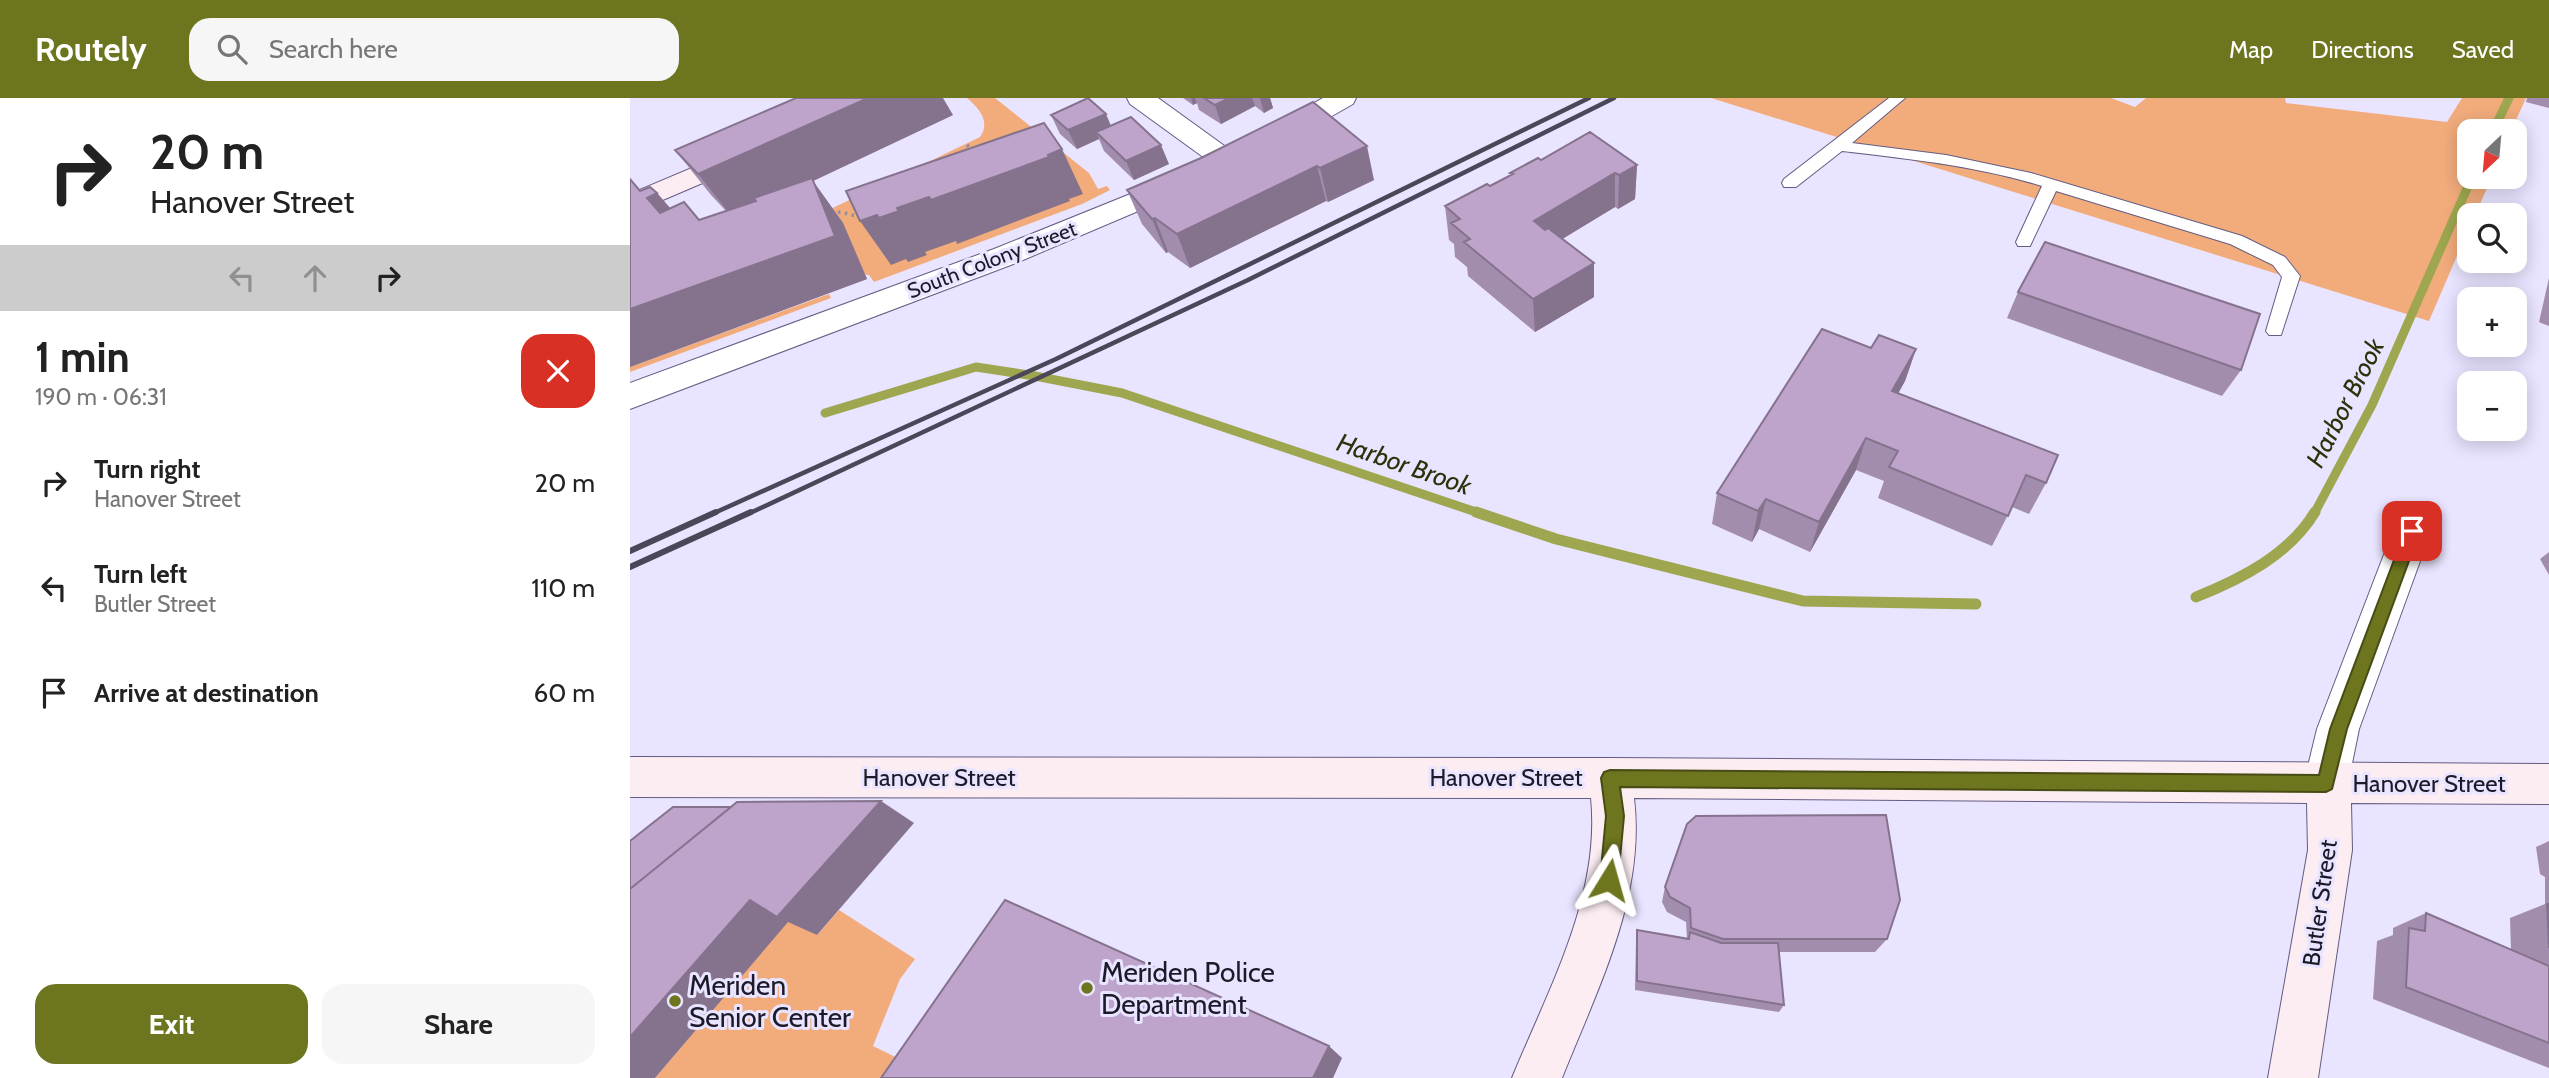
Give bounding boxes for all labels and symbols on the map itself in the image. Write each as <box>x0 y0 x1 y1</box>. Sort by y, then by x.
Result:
north arrow <box>2457 119 2527 189</box>
street label: South Colony Street <box>904 216 1080 303</box>
water label: Harbor Brook <box>2299 333 2391 473</box>
water label: Harbor Brook <box>1333 426 1476 502</box>
pin <box>2382 501 2442 561</box>
street label: Hanover Street <box>862 763 1016 792</box>
street label: Hanover Street <box>1429 763 1583 792</box>
street label: Hanover Street <box>2352 769 2506 798</box>
street label: Butler Street <box>2296 838 2343 968</box>
position arrow <box>1572 843 1646 917</box>
place label: Meriden Police Department <box>1101 955 1275 1021</box>
place label: Meriden Senior Center <box>689 968 851 1034</box>
marker: Meriden Police Department <box>1079 980 1095 996</box>
marker: Meriden Senior Center <box>667 993 683 1009</box>

